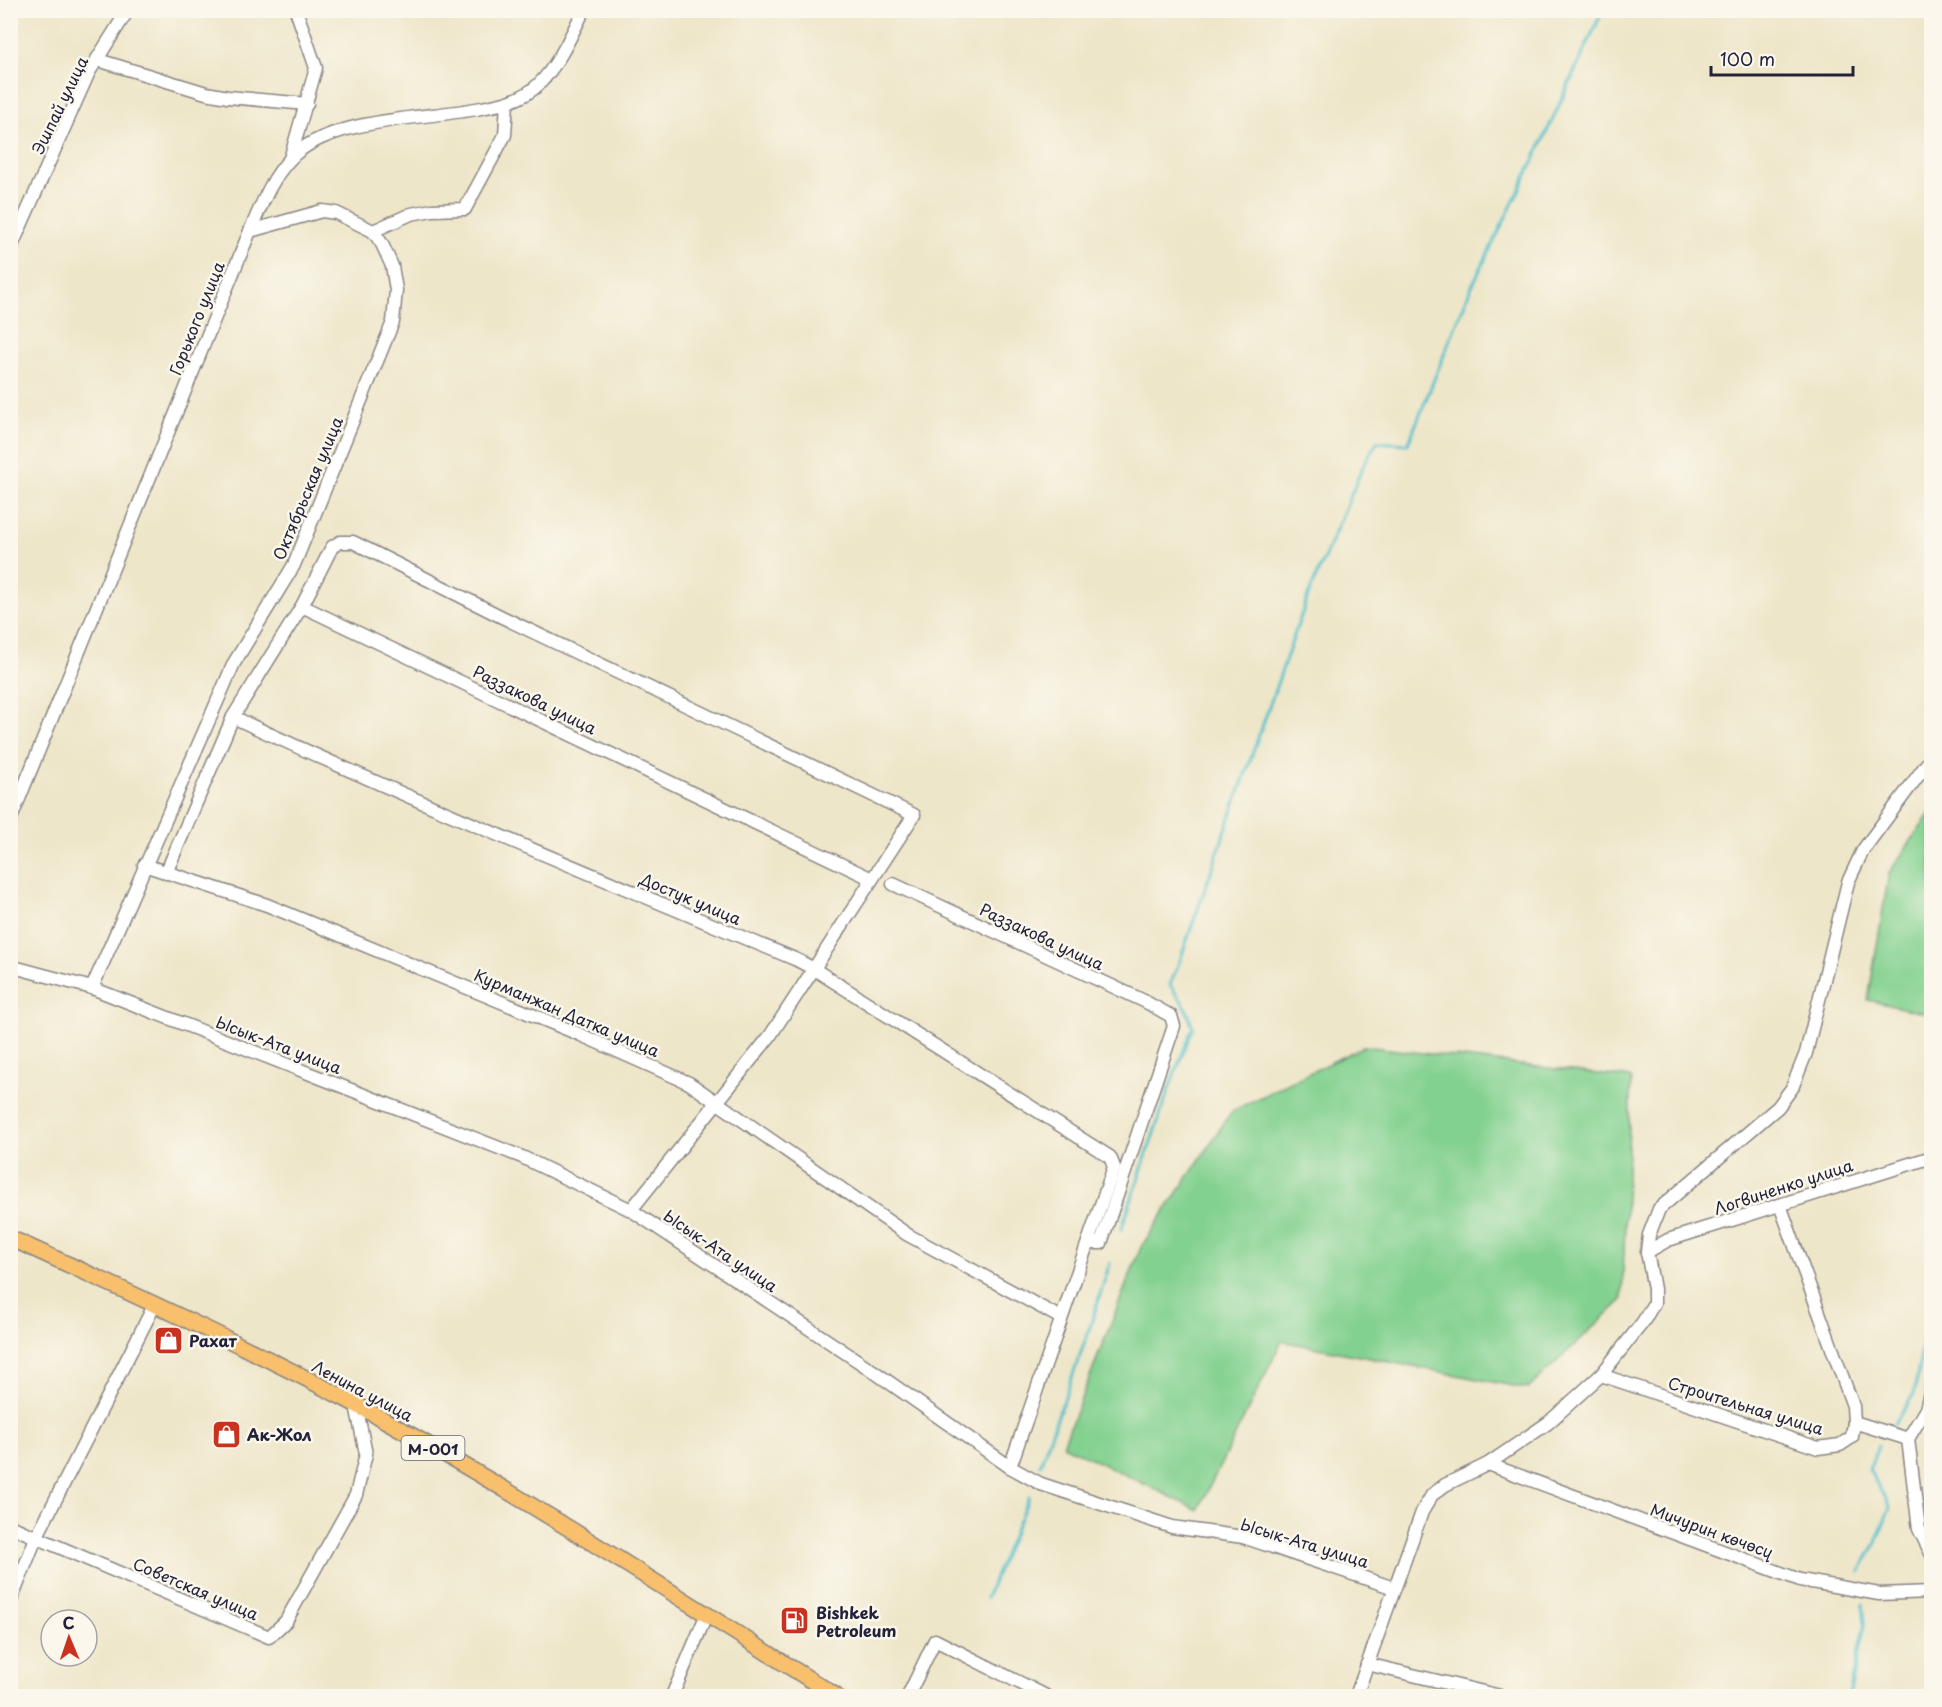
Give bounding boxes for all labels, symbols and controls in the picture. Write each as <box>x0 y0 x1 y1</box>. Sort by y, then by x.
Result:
scale bar <box>1711 39 1854 77</box>
text: 100 m <box>1720 45 1775 72</box>
street label: Эшпай улица <box>25 52 93 158</box>
street label: Горького улица <box>162 258 230 378</box>
street label: Октябрьская улица <box>266 413 348 563</box>
street label: Раззакова улица <box>469 659 601 739</box>
street label: Достук улица <box>636 866 745 930</box>
street label: Раззакова улица <box>976 897 1108 975</box>
street label: Курманжан Датка улица <box>471 962 663 1062</box>
street label: Ысык-Ата улица <box>213 1009 345 1079</box>
street label: Логвиненко улица <box>1710 1152 1856 1220</box>
street label: Ысык-Ата улица <box>659 1203 783 1297</box>
shop icon: Рахат <box>152 1324 184 1356</box>
place label: Рахат <box>189 1328 238 1352</box>
street label: Ленина улица <box>308 1353 418 1427</box>
street label: Строительная улица <box>1665 1370 1827 1440</box>
shop icon: Ак-Жол <box>210 1418 242 1450</box>
place label: Ак-Жол <box>247 1422 312 1446</box>
road number: М-001 <box>402 1436 464 1460</box>
street label: Мичурин көчөсү <box>1647 1497 1777 1564</box>
street label: Ысык-Ата улица <box>1238 1511 1372 1573</box>
street label: Советская улица <box>130 1551 262 1625</box>
place label: Bishkek Petroleum <box>816 1600 896 1642</box>
fuel station icon: Bishkek Petroleum <box>779 1605 811 1637</box>
north arrow <box>39 1608 99 1668</box>
text: С <box>62 1610 75 1634</box>

